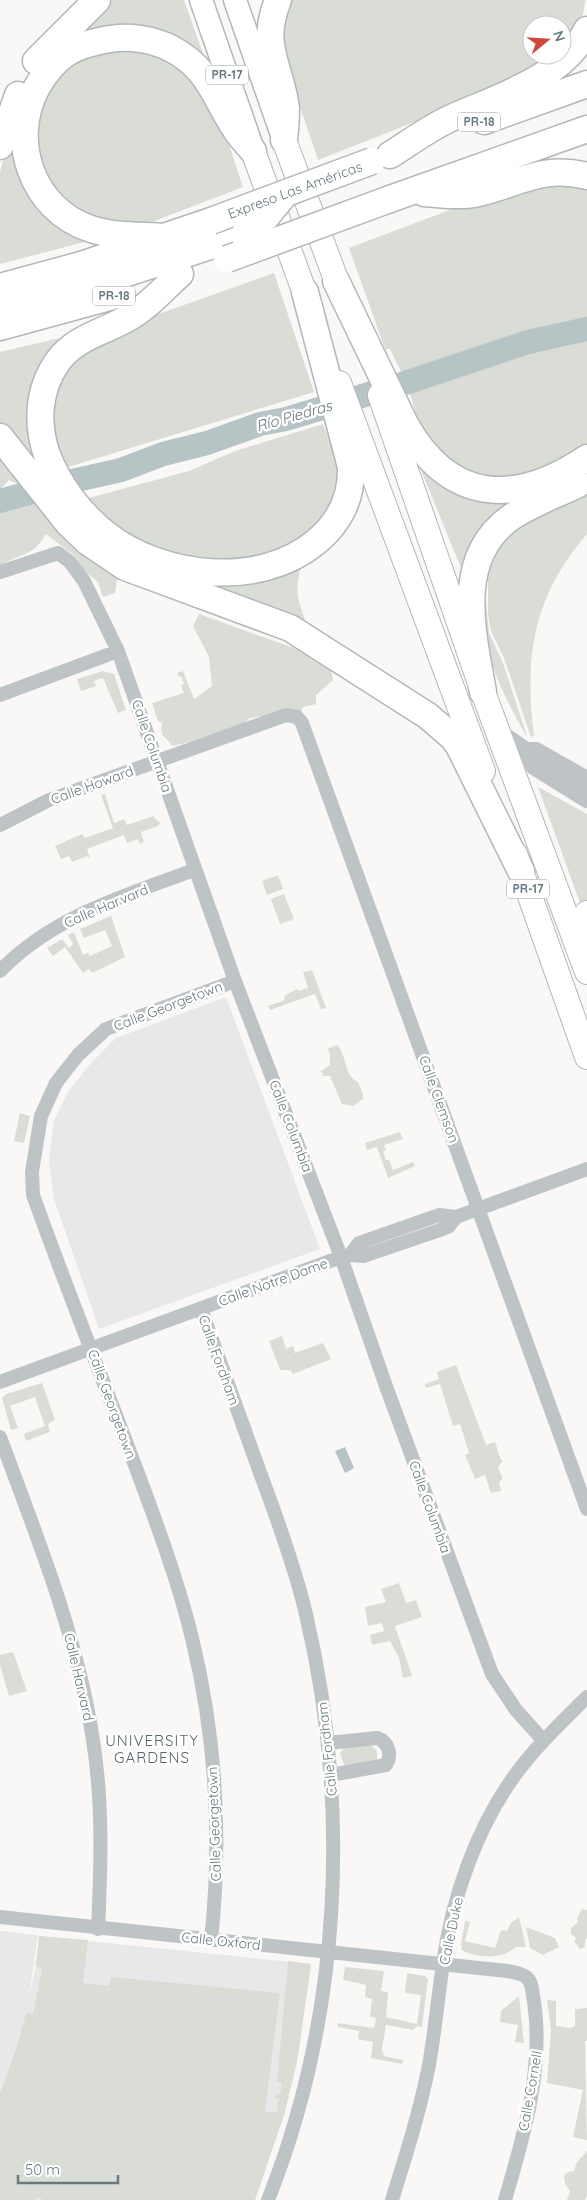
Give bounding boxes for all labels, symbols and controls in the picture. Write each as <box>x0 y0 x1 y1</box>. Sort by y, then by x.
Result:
north arrow <box>522 15 572 65</box>
text: N <box>549 28 570 44</box>
road number: PR-17 <box>206 66 248 84</box>
road number: PR-18 <box>458 112 500 132</box>
street label: Expreso Las Américas <box>225 157 365 223</box>
road number: PR-18 <box>93 286 135 306</box>
water label: Río Piedras <box>254 395 335 435</box>
street label: Calle Columbia <box>128 697 176 795</box>
street label: Calle Howard <box>48 762 136 808</box>
street label: Calle Harvard <box>61 880 151 932</box>
road number: PR-17 <box>507 880 549 899</box>
street label: Calle Georgetown <box>111 977 225 1035</box>
street label: Calle Clemson <box>415 1053 463 1145</box>
street label: Calle Columbia <box>265 1077 317 1175</box>
street label: Calle Notre Dame <box>216 1254 330 1310</box>
street label: Calle Fordham <box>194 1312 244 1408</box>
street label: Calle Georgetown <box>84 1347 140 1461</box>
street label: Calle Columbia <box>405 1458 455 1556</box>
street label: Calle Harvard <box>60 1631 98 1723</box>
street label: Calle Fordham <box>313 1701 341 1797</box>
district label: UNIVERSITY GARDENS <box>105 1731 199 1767</box>
street label: Calle Georgetown <box>203 1766 225 1882</box>
street label: Calle Duke <box>435 1895 467 1967</box>
street label: Calle Oxford <box>180 1928 262 1954</box>
street label: Calle Cornell <box>514 2050 546 2132</box>
scale bar <box>18 2152 118 2184</box>
text: 50 m <box>25 2160 60 2179</box>

